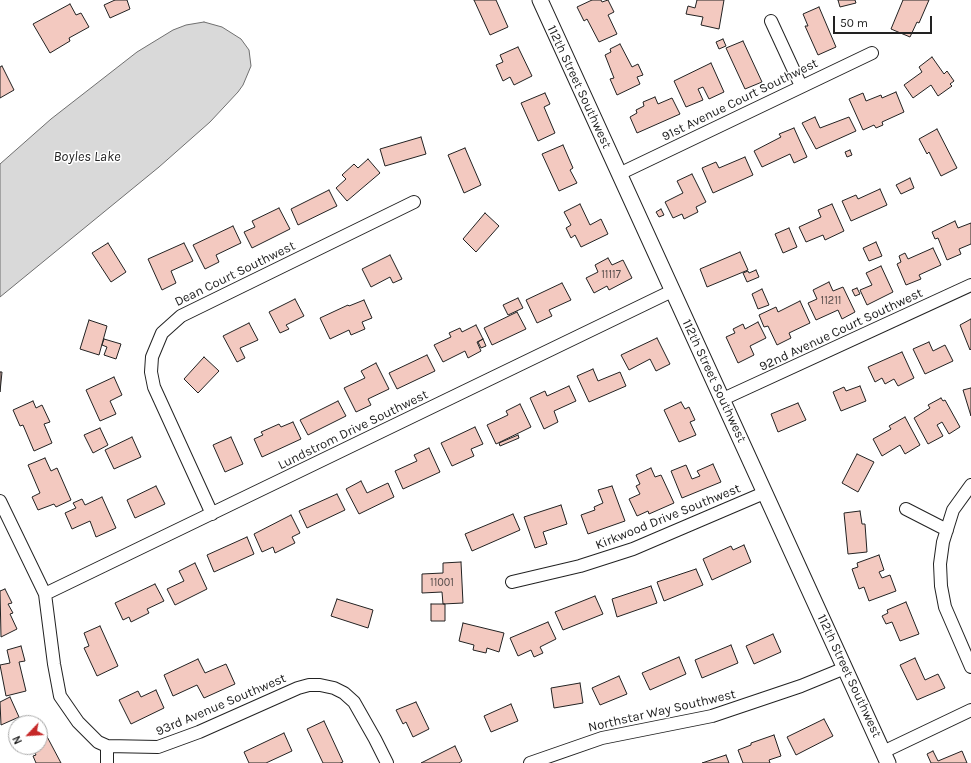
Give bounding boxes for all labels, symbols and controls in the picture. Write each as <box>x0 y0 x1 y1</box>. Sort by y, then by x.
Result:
scale bar <box>835 8 934 34</box>
text: 50 m <box>840 16 868 30</box>
street label: 112th Street Southwest <box>544 23 614 151</box>
street label: 91st Avenue Court Southwest <box>660 55 820 145</box>
water label: Boyles Lake <box>54 149 120 165</box>
street label: Dean Court Southwest <box>172 238 298 310</box>
house number: 11117 <box>601 268 621 282</box>
street label: 92nd Avenue Court Southwest <box>757 285 925 375</box>
house number: 11211 <box>821 294 841 308</box>
street label: 112th Street Southwest <box>679 317 749 445</box>
street label: Lundstrom Drive Southwest <box>275 387 431 473</box>
street label: Kirkwood Drive Southwest <box>593 481 743 553</box>
house number: 11001 <box>430 576 454 590</box>
street label: 112th Street Southwest <box>814 612 884 740</box>
street label: 93rd Avenue Southwest <box>154 670 288 740</box>
street label: Northstar Way Southwest <box>587 686 737 736</box>
north arrow <box>8 715 48 755</box>
text: N <box>10 734 25 746</box>

